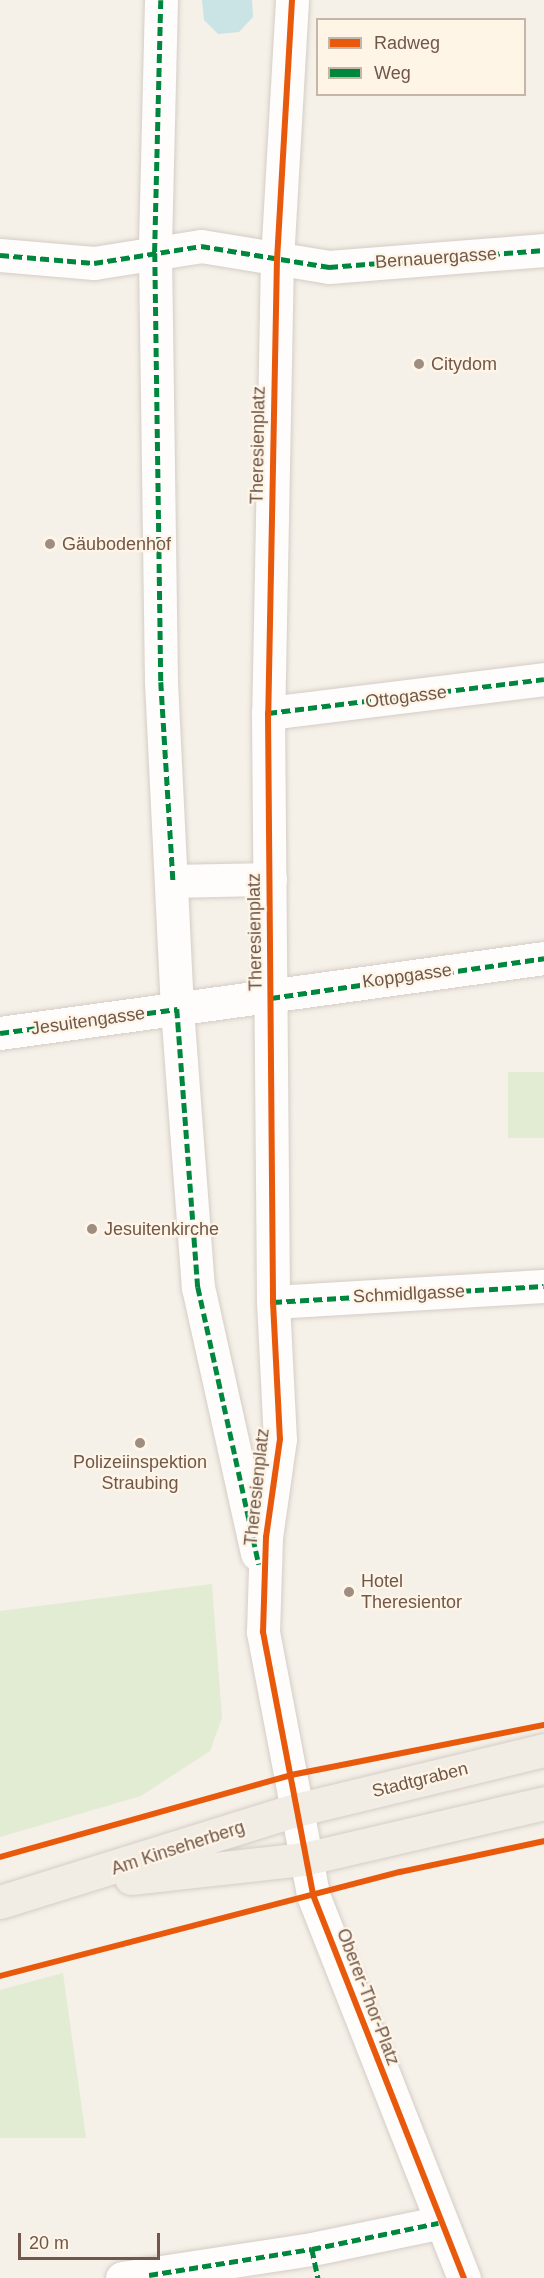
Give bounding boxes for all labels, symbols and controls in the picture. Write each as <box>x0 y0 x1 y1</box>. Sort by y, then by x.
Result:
legend <box>316 18 526 96</box>
text: Radweg <box>374 33 440 53</box>
text: Weg <box>374 63 411 83</box>
street label: Bernauergasse <box>374 243 498 273</box>
place label: Citydom <box>431 353 497 375</box>
marker: Citydom <box>412 357 426 371</box>
street label: Theresienplatz <box>246 386 270 504</box>
place label: Gäubodenhof <box>62 533 171 555</box>
marker: Gäubodenhof <box>43 537 57 551</box>
street label: Ottogasse <box>364 681 448 713</box>
street label: Theresienplatz <box>243 873 267 991</box>
street label: Koppgasse <box>361 959 453 993</box>
street label: Jesuitengasse <box>30 1002 146 1040</box>
place label: Jesuitenkirche <box>104 1218 219 1240</box>
marker: Jesuitenkirche <box>85 1222 99 1236</box>
street label: Schmidlgasse <box>352 1280 466 1308</box>
street label: Theresienplatz <box>240 1427 274 1547</box>
marker: Polizeiinspektion Straubing <box>133 1436 147 1450</box>
place label: Polizeiinspektion Straubing <box>73 1452 207 1494</box>
place label: Hotel Theresientor <box>361 1571 462 1614</box>
marker: Hotel Theresientor <box>342 1585 356 1599</box>
street label: Stadtgraben <box>370 1758 470 1802</box>
street label: Am Kinseherberg <box>109 1816 247 1880</box>
street label: Oberer-Thor-Platz <box>332 1925 404 2069</box>
scale bar <box>21 2221 164 2259</box>
text: 20 m <box>29 2233 69 2253</box>

